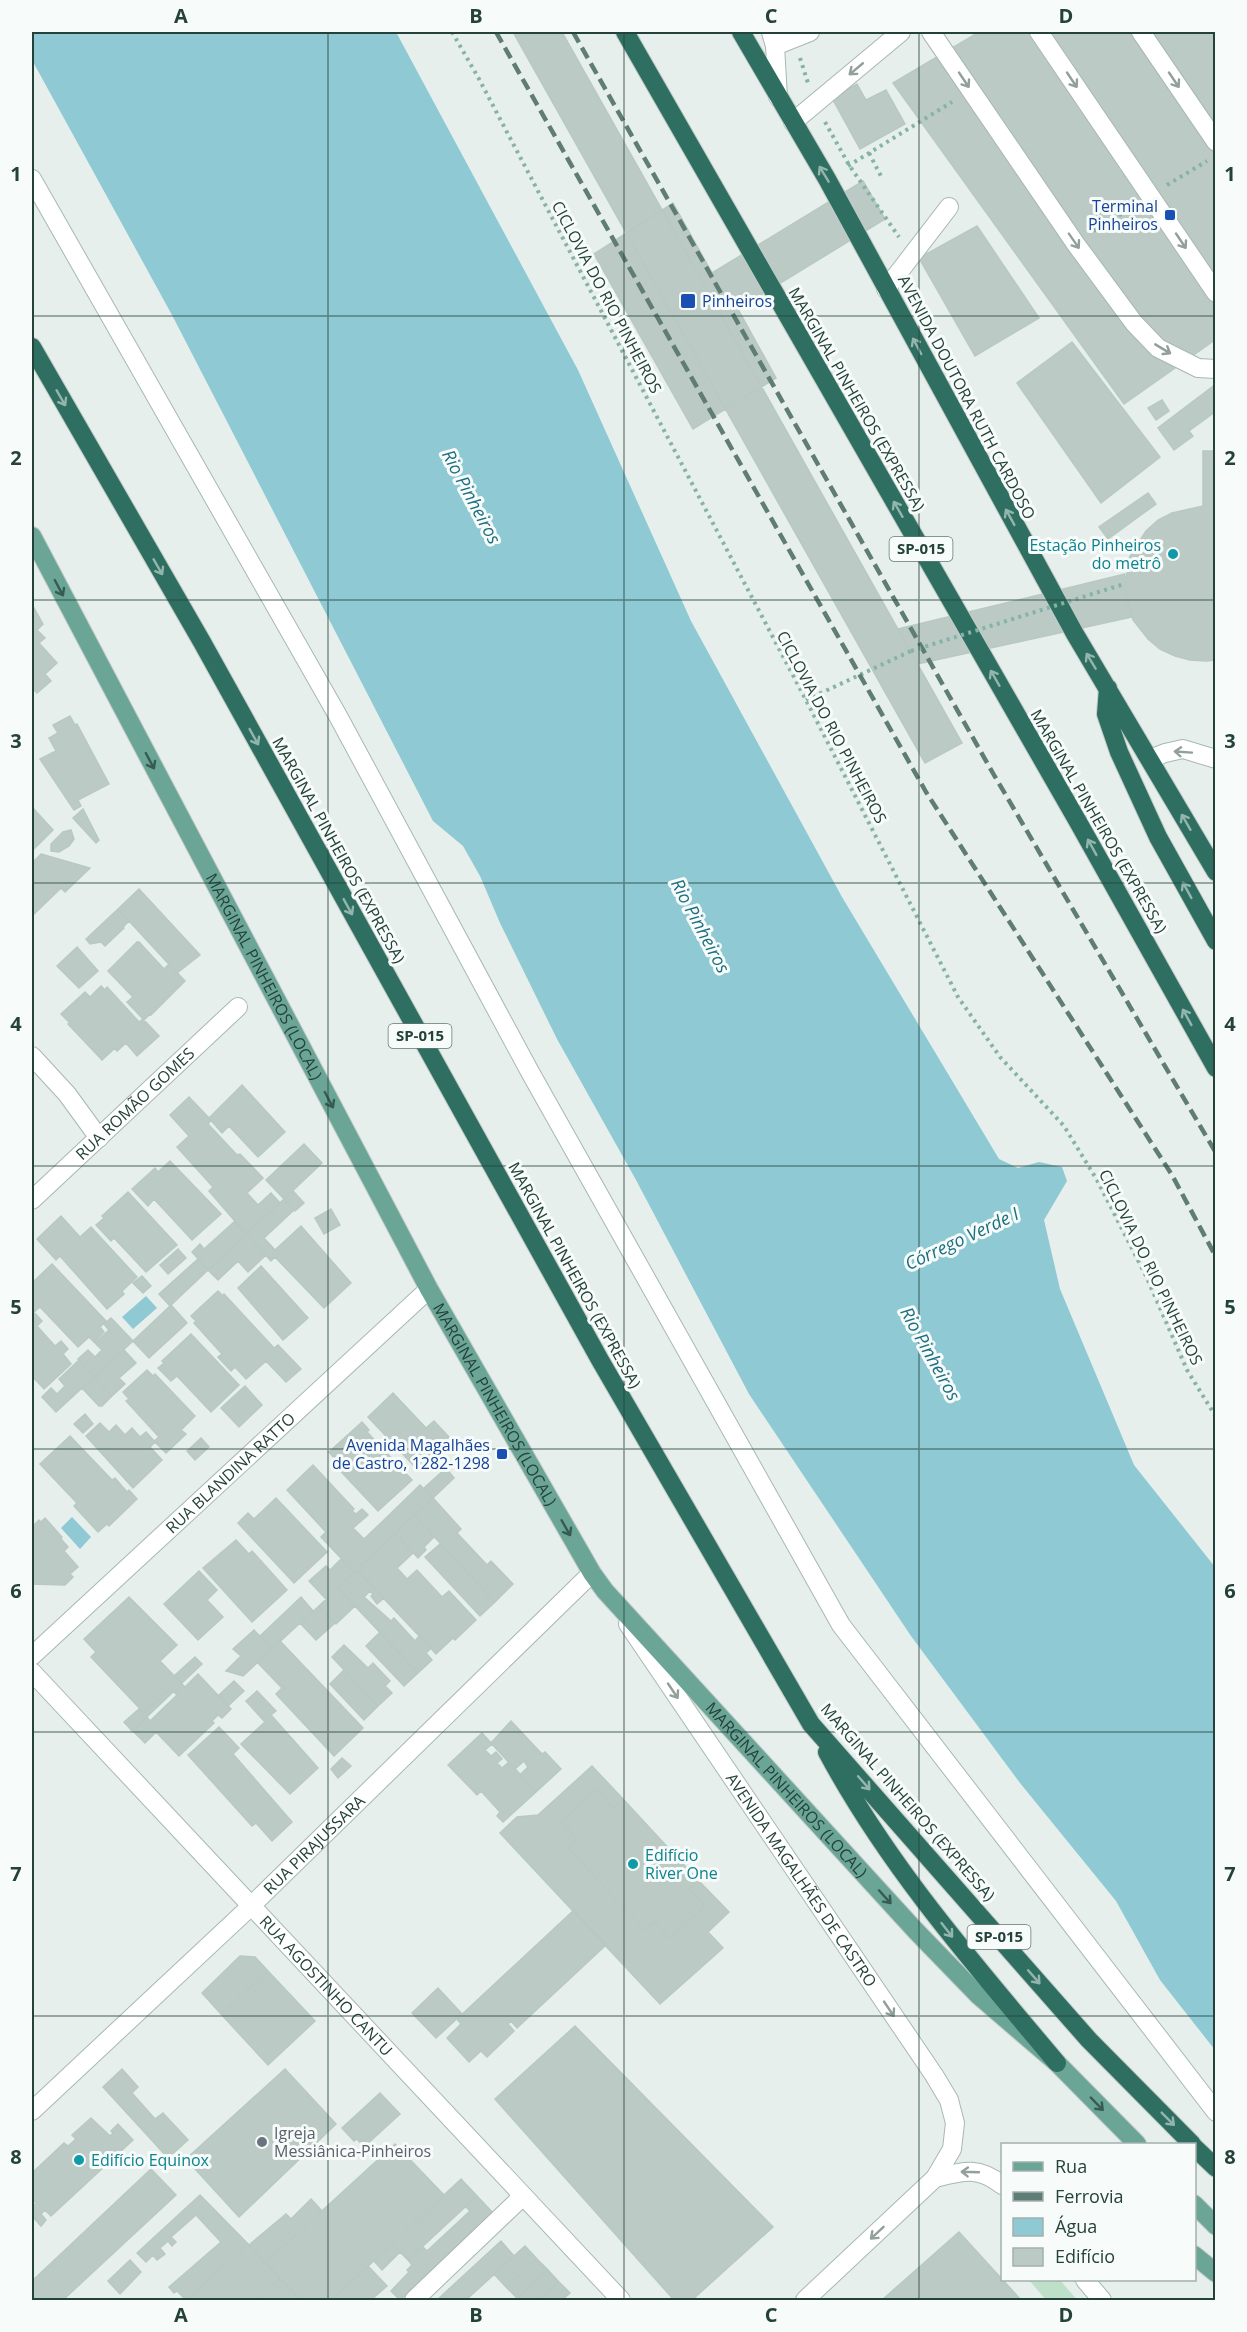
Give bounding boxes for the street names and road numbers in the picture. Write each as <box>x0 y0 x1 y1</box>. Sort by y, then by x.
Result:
street label: CICLOVIA DO RIO PINHEIROS <box>547 197 667 397</box>
street label: AVENIDA DOUTORA RUTH CARDOSO <box>893 271 1041 523</box>
street label: MARGINAL PINHEIROS (EXPRESSA) <box>784 283 930 515</box>
road number: SP-015 <box>890 537 952 561</box>
street label: CICLOVIA DO RIO PINHEIROS <box>772 627 892 827</box>
street label: MARGINAL PINHEIROS (EXPRESSA) <box>1026 705 1172 937</box>
street label: MARGINAL PINHEIROS (EXPRESSA) <box>267 733 411 967</box>
street label: MARGINAL PINHEIROS (LOCAL) <box>201 869 328 1084</box>
road number: SP-015 <box>388 1024 452 1048</box>
street label: RUA ROMÃO GOMES <box>71 1042 199 1165</box>
street label: MARGINAL PINHEIROS (EXPRESSA) <box>503 1158 647 1392</box>
street label: CICLOVIA DO RIO PINHEIROS <box>1094 1165 1208 1369</box>
street label: MARGINAL PINHEIROS (LOCAL) <box>428 1299 562 1510</box>
street label: RUA BLANDINA RATTO <box>161 1407 300 1538</box>
street label: MARGINAL PINHEIROS (LOCAL) <box>701 1697 873 1882</box>
street label: MARGINAL PINHEIROS (EXPRESSA) <box>816 1698 1000 1906</box>
street label: AVENIDA MAGALHÃES DE CASTRO <box>721 1768 882 1991</box>
street label: RUA PIRAJUSSARA <box>259 1789 370 1899</box>
street label: RUA AGOSTINHO CANTU <box>255 1911 398 2061</box>
road number: SP-015 <box>968 1925 1030 1949</box>

